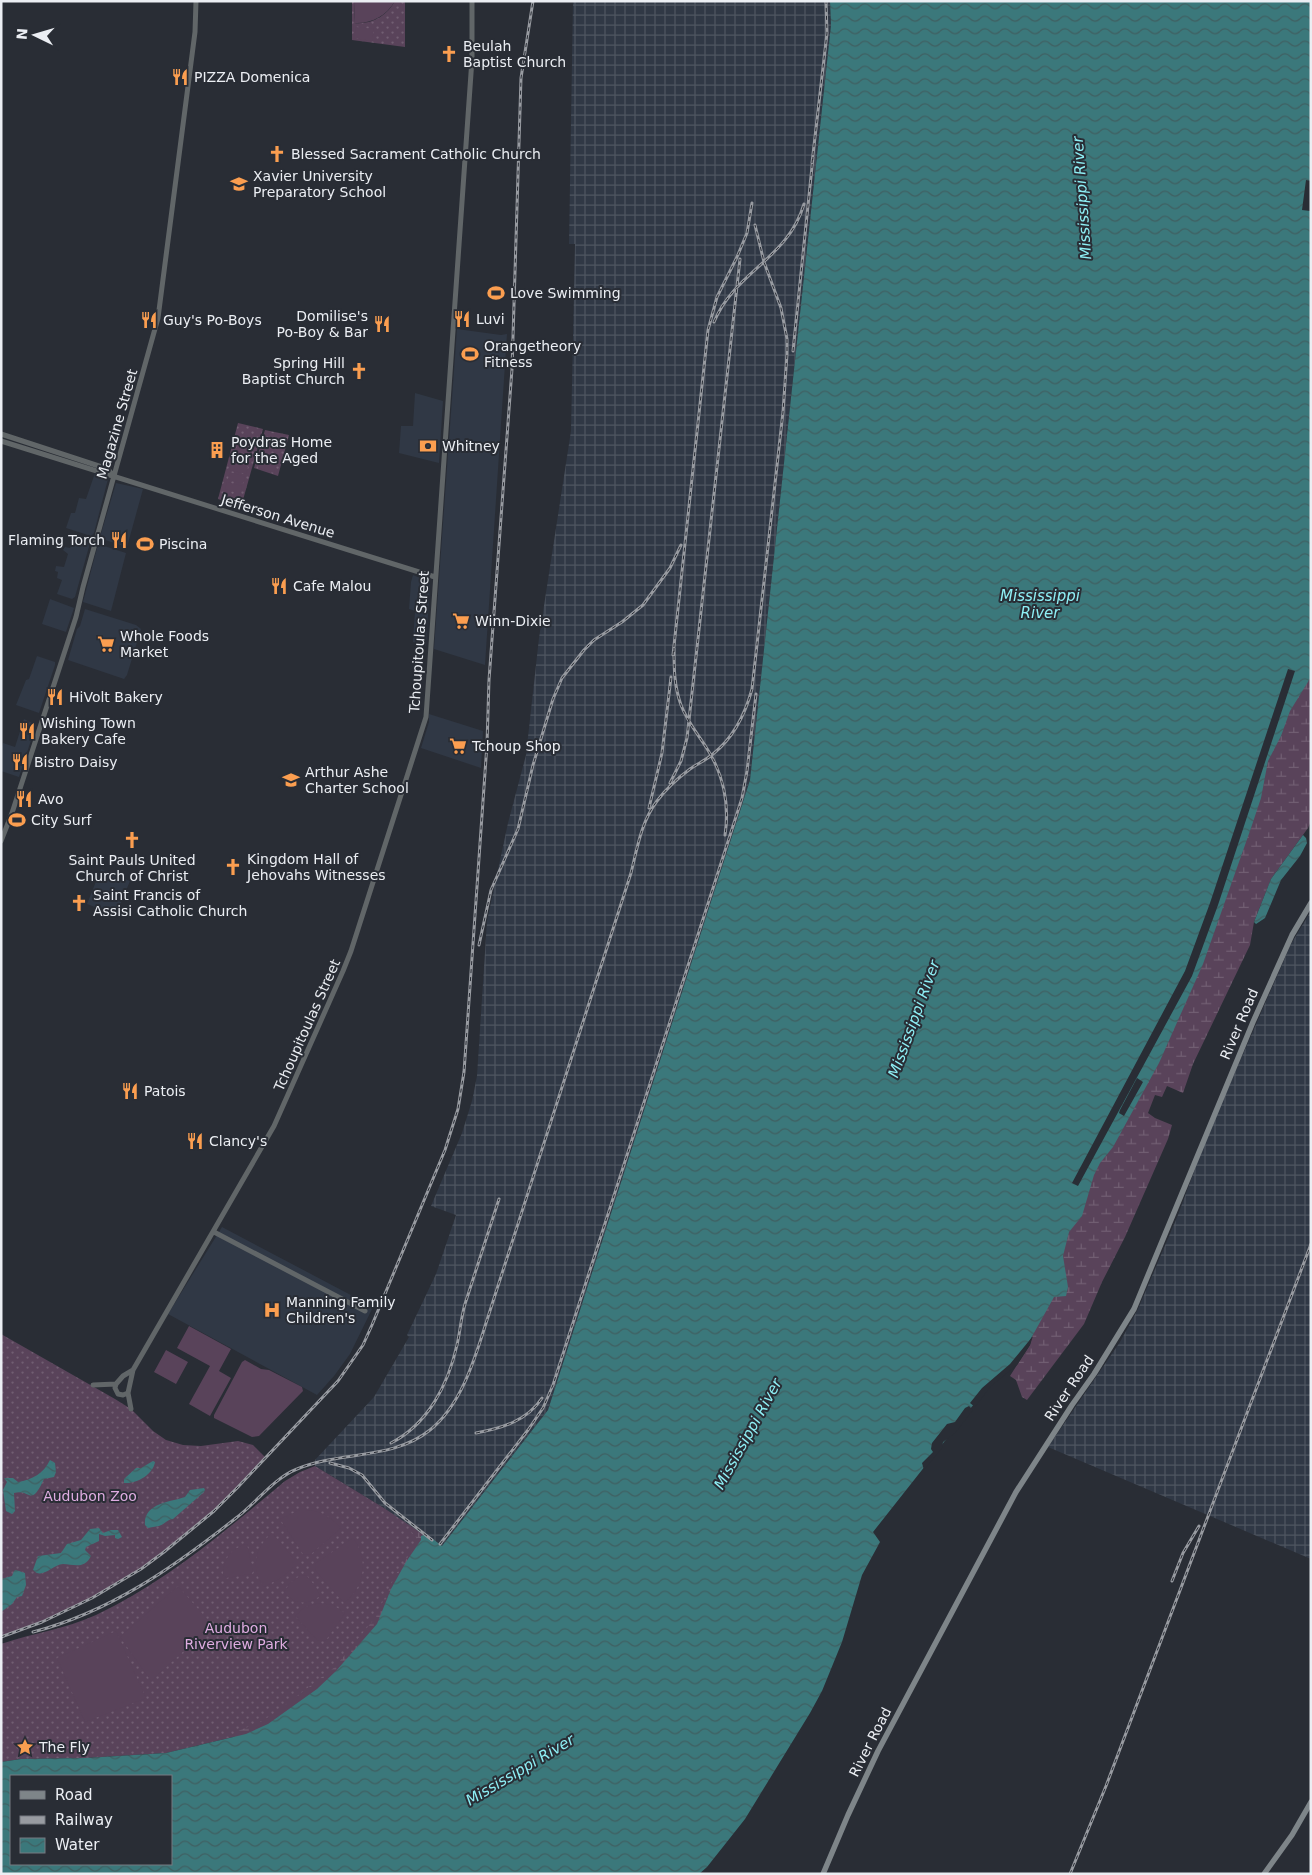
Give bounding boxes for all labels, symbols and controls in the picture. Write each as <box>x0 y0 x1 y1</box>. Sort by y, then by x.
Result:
north arrow <box>10 10 60 60</box>
text: N <box>14 27 31 40</box>
place label: Beulah Baptist Church <box>463 38 566 70</box>
church icon: Beulah Baptist Church <box>439 44 459 64</box>
restaurant icon: PIZZA Domenica <box>170 67 190 87</box>
place label: PIZZA Domenica <box>194 69 310 85</box>
water label: Mississippi River <box>1069 135 1095 260</box>
church icon: Blessed Sacrament Catholic Church <box>267 144 287 164</box>
place label: Blessed Sacrament Catholic Church <box>291 146 541 162</box>
place label: Xavier University Preparatory School <box>253 168 386 200</box>
school or university icon: Xavier University Preparatory School <box>229 174 249 194</box>
sports icon: Love Swimming <box>486 283 506 303</box>
place label: Love Swimming <box>510 285 621 301</box>
place label: Domilise's Po-Boy & Bar <box>276 308 368 340</box>
restaurant icon: Luvi <box>452 309 472 329</box>
restaurant icon: Guy's Po-Boys <box>139 310 159 330</box>
place label: Luvi <box>476 311 505 327</box>
place label: Guy's Po-Boys <box>163 312 262 328</box>
restaurant icon: Domilise's Po-Boy & Bar <box>372 314 392 334</box>
place label: Orangetheory Fitness <box>484 338 581 370</box>
sports icon: Orangetheory Fitness <box>460 344 480 364</box>
place label: Spring Hill Baptist Church <box>242 355 345 387</box>
church icon: Spring Hill Baptist Church <box>349 361 369 381</box>
street label: Magazine Street <box>94 367 141 481</box>
place label: Poydras Home for the Aged <box>231 434 332 466</box>
bank icon: Whitney <box>418 436 438 456</box>
place label: Whitney <box>442 438 500 454</box>
building icon: Poydras Home for the Aged <box>207 440 227 460</box>
street label: Jefferson Avenue <box>218 491 337 541</box>
restaurant icon: Flaming Torch <box>109 530 129 550</box>
place label: Flaming Torch <box>8 532 105 548</box>
sports icon: Piscina <box>135 534 155 554</box>
place label: Piscina <box>159 536 207 552</box>
street label: Tchoupitoulas Street <box>406 570 432 715</box>
restaurant icon: Cafe Malou <box>269 576 289 596</box>
place label: Cafe Malou <box>293 578 371 594</box>
water label: Mississippi River <box>1000 587 1081 622</box>
supermarket icon: Winn-Dixie <box>451 611 471 631</box>
place label: Winn-Dixie <box>475 613 551 629</box>
place label: Whole Foods Market <box>120 628 209 660</box>
supermarket icon: Whole Foods Market <box>96 634 116 654</box>
restaurant icon: HiVolt Bakery <box>45 687 65 707</box>
place label: HiVolt Bakery <box>69 689 163 705</box>
place label: Wishing Town Bakery Cafe <box>41 715 136 747</box>
restaurant icon: Wishing Town Bakery Cafe <box>17 721 37 741</box>
supermarket icon: Tchoup Shop <box>448 736 468 756</box>
place label: Tchoup Shop <box>471 738 561 754</box>
restaurant icon: Bistro Daisy <box>10 752 30 772</box>
place label: Bistro Daisy <box>34 754 118 770</box>
place label: Arthur Ashe Charter School <box>305 764 409 796</box>
school or university icon: Arthur Ashe Charter School <box>281 770 301 790</box>
restaurant icon: Avo <box>14 789 34 809</box>
place label: Avo <box>38 791 64 807</box>
sports icon: City Surf <box>7 810 27 830</box>
place label: City Surf <box>31 812 92 828</box>
church icon: Saint Pauls United Church of Christ <box>122 830 142 850</box>
place label: Kingdom Hall of Jehovahs Witnesses <box>246 851 386 883</box>
place label: Saint Pauls United Church of Christ <box>68 852 196 884</box>
church icon: Kingdom Hall of Jehovahs Witnesses <box>223 857 243 877</box>
place label: Saint Francis of Assisi Catholic Church <box>93 887 247 919</box>
church icon: Saint Francis of Assisi Catholic Church <box>69 893 89 913</box>
street label: Tchoupitoulas Street <box>270 956 344 1094</box>
water label: Mississippi River <box>884 957 944 1080</box>
street label: River Road <box>1217 986 1261 1062</box>
restaurant icon: Patois <box>120 1081 140 1101</box>
place label: Patois <box>144 1083 186 1099</box>
restaurant icon: Clancy's <box>185 1131 205 1151</box>
place label: Clancy's <box>209 1133 267 1149</box>
place label: Manning Family Children's <box>286 1294 396 1326</box>
hospital icon: Manning Family Children's <box>262 1300 282 1320</box>
street label: River Road <box>1041 1352 1097 1424</box>
water label: Mississippi River <box>710 1375 786 1492</box>
park label: Audubon Zoo <box>43 1488 137 1504</box>
park label: Audubon Riverview Park <box>184 1620 288 1652</box>
street label: River Road <box>846 1705 894 1779</box>
water label: Mississippi River <box>462 1730 578 1810</box>
place icon: The Fly <box>15 1737 35 1757</box>
place label: The Fly <box>38 1739 90 1755</box>
legend <box>10 1775 172 1865</box>
text: Road <box>55 1786 93 1804</box>
text: Railway <box>55 1811 113 1829</box>
text: Water <box>55 1836 100 1854</box>

